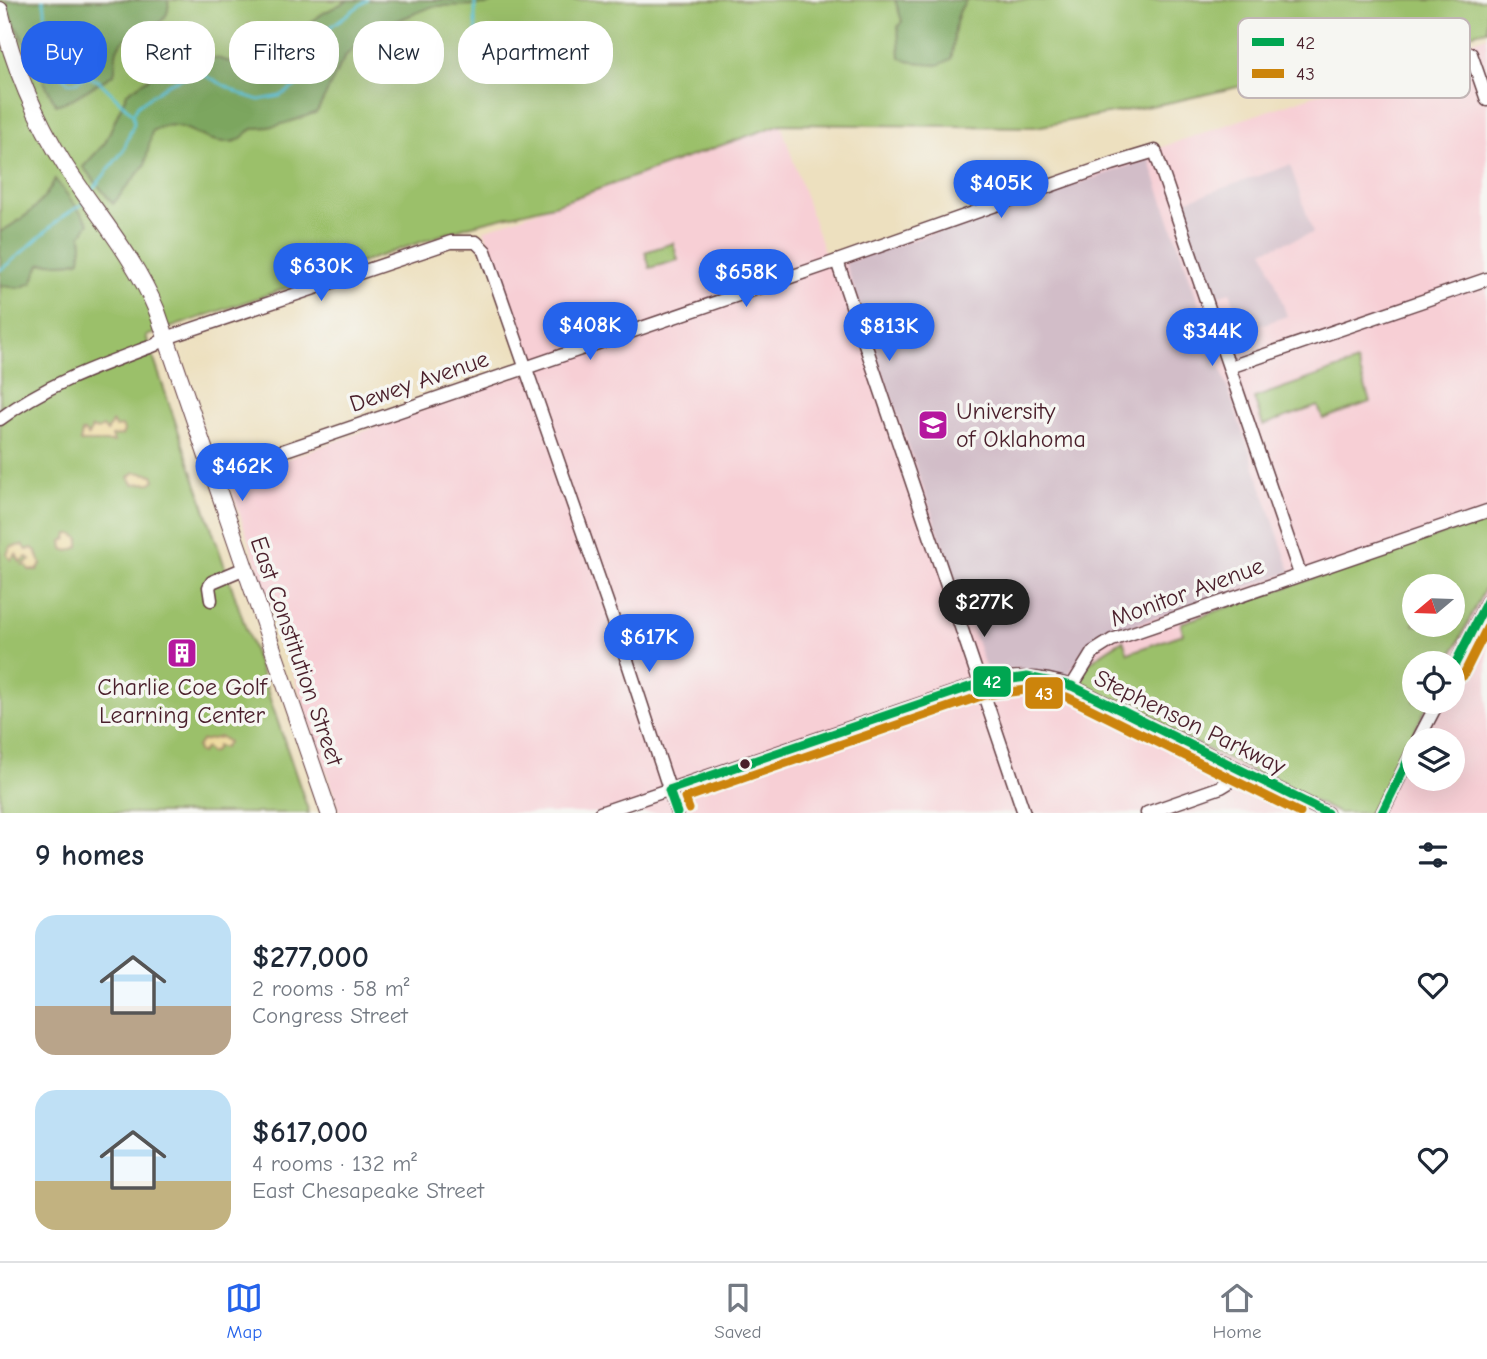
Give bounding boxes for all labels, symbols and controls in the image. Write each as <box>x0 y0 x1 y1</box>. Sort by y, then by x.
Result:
legend <box>1238 18 1470 98</box>
chip: Buy <box>21 21 107 84</box>
chip: Rent <box>121 21 215 84</box>
chip: Filters <box>229 21 339 84</box>
chip: New <box>353 21 444 84</box>
chip: Apartment <box>458 21 613 84</box>
text: 42 <box>1296 32 1315 54</box>
text: 43 <box>1296 63 1315 85</box>
pin: $405K <box>952 160 1050 220</box>
text: $405K <box>970 169 1032 196</box>
pin: $630K <box>272 244 370 303</box>
pin: $658K <box>697 250 795 309</box>
text: $630K <box>289 252 353 279</box>
text: $658K <box>715 258 777 285</box>
pin: $408K <box>541 302 639 362</box>
pin: $813K <box>840 304 938 363</box>
pin: $344K <box>1163 308 1261 368</box>
text: $408K <box>559 311 621 338</box>
text: $813K <box>860 312 918 339</box>
text: $344K <box>1182 317 1242 344</box>
street label: Dewey Avenue <box>346 344 492 418</box>
place label: University of Oklahoma <box>956 397 1086 453</box>
school or university icon: University of Oklahoma <box>916 408 950 442</box>
pin: $462K <box>193 444 291 503</box>
text: $462K <box>211 452 273 479</box>
street label: East Constitution Street <box>245 533 350 770</box>
street label: Monitor Avenue <box>1107 551 1267 633</box>
north arrow <box>1402 574 1465 637</box>
map controls <box>1402 574 1465 791</box>
pin: $277K <box>935 580 1033 639</box>
text: $277K <box>955 588 1013 615</box>
pin: $617K <box>600 614 698 674</box>
text: $617K <box>620 623 678 650</box>
building icon: Charlie Coe Golf Learning Center <box>165 636 199 670</box>
button: locate <box>1402 651 1465 714</box>
street label: Stephenson Parkway <box>1090 664 1290 781</box>
line badge: 42 <box>972 665 1012 698</box>
text: 42 <box>983 671 1001 693</box>
place label: Charlie Coe Golf Learning Center <box>97 673 268 729</box>
line badge: 43 <box>1024 676 1064 710</box>
text: 43 <box>1035 683 1053 705</box>
button: layers <box>1402 728 1465 791</box>
unlabelled marker <box>738 757 752 771</box>
icon: filters <box>1414 836 1452 874</box>
text: 9 homes <box>35 838 144 873</box>
text: $277,000 <box>252 940 369 975</box>
icon: home <box>91 943 175 1027</box>
icon: heart <box>1414 966 1452 1004</box>
text: 2 rooms · 58 m² <box>252 975 410 1002</box>
text: Congress Street <box>252 1002 408 1029</box>
text: $617,000 <box>252 1115 368 1150</box>
icon: home <box>91 1118 175 1202</box>
icon: heart <box>1414 1141 1452 1179</box>
text: 4 rooms · 132 m² <box>252 1150 417 1177</box>
text: East Chesapeake Street <box>252 1177 484 1204</box>
tab: Map <box>225 1279 263 1343</box>
tab: Saved <box>714 1279 762 1343</box>
tab: Home <box>1213 1279 1262 1343</box>

